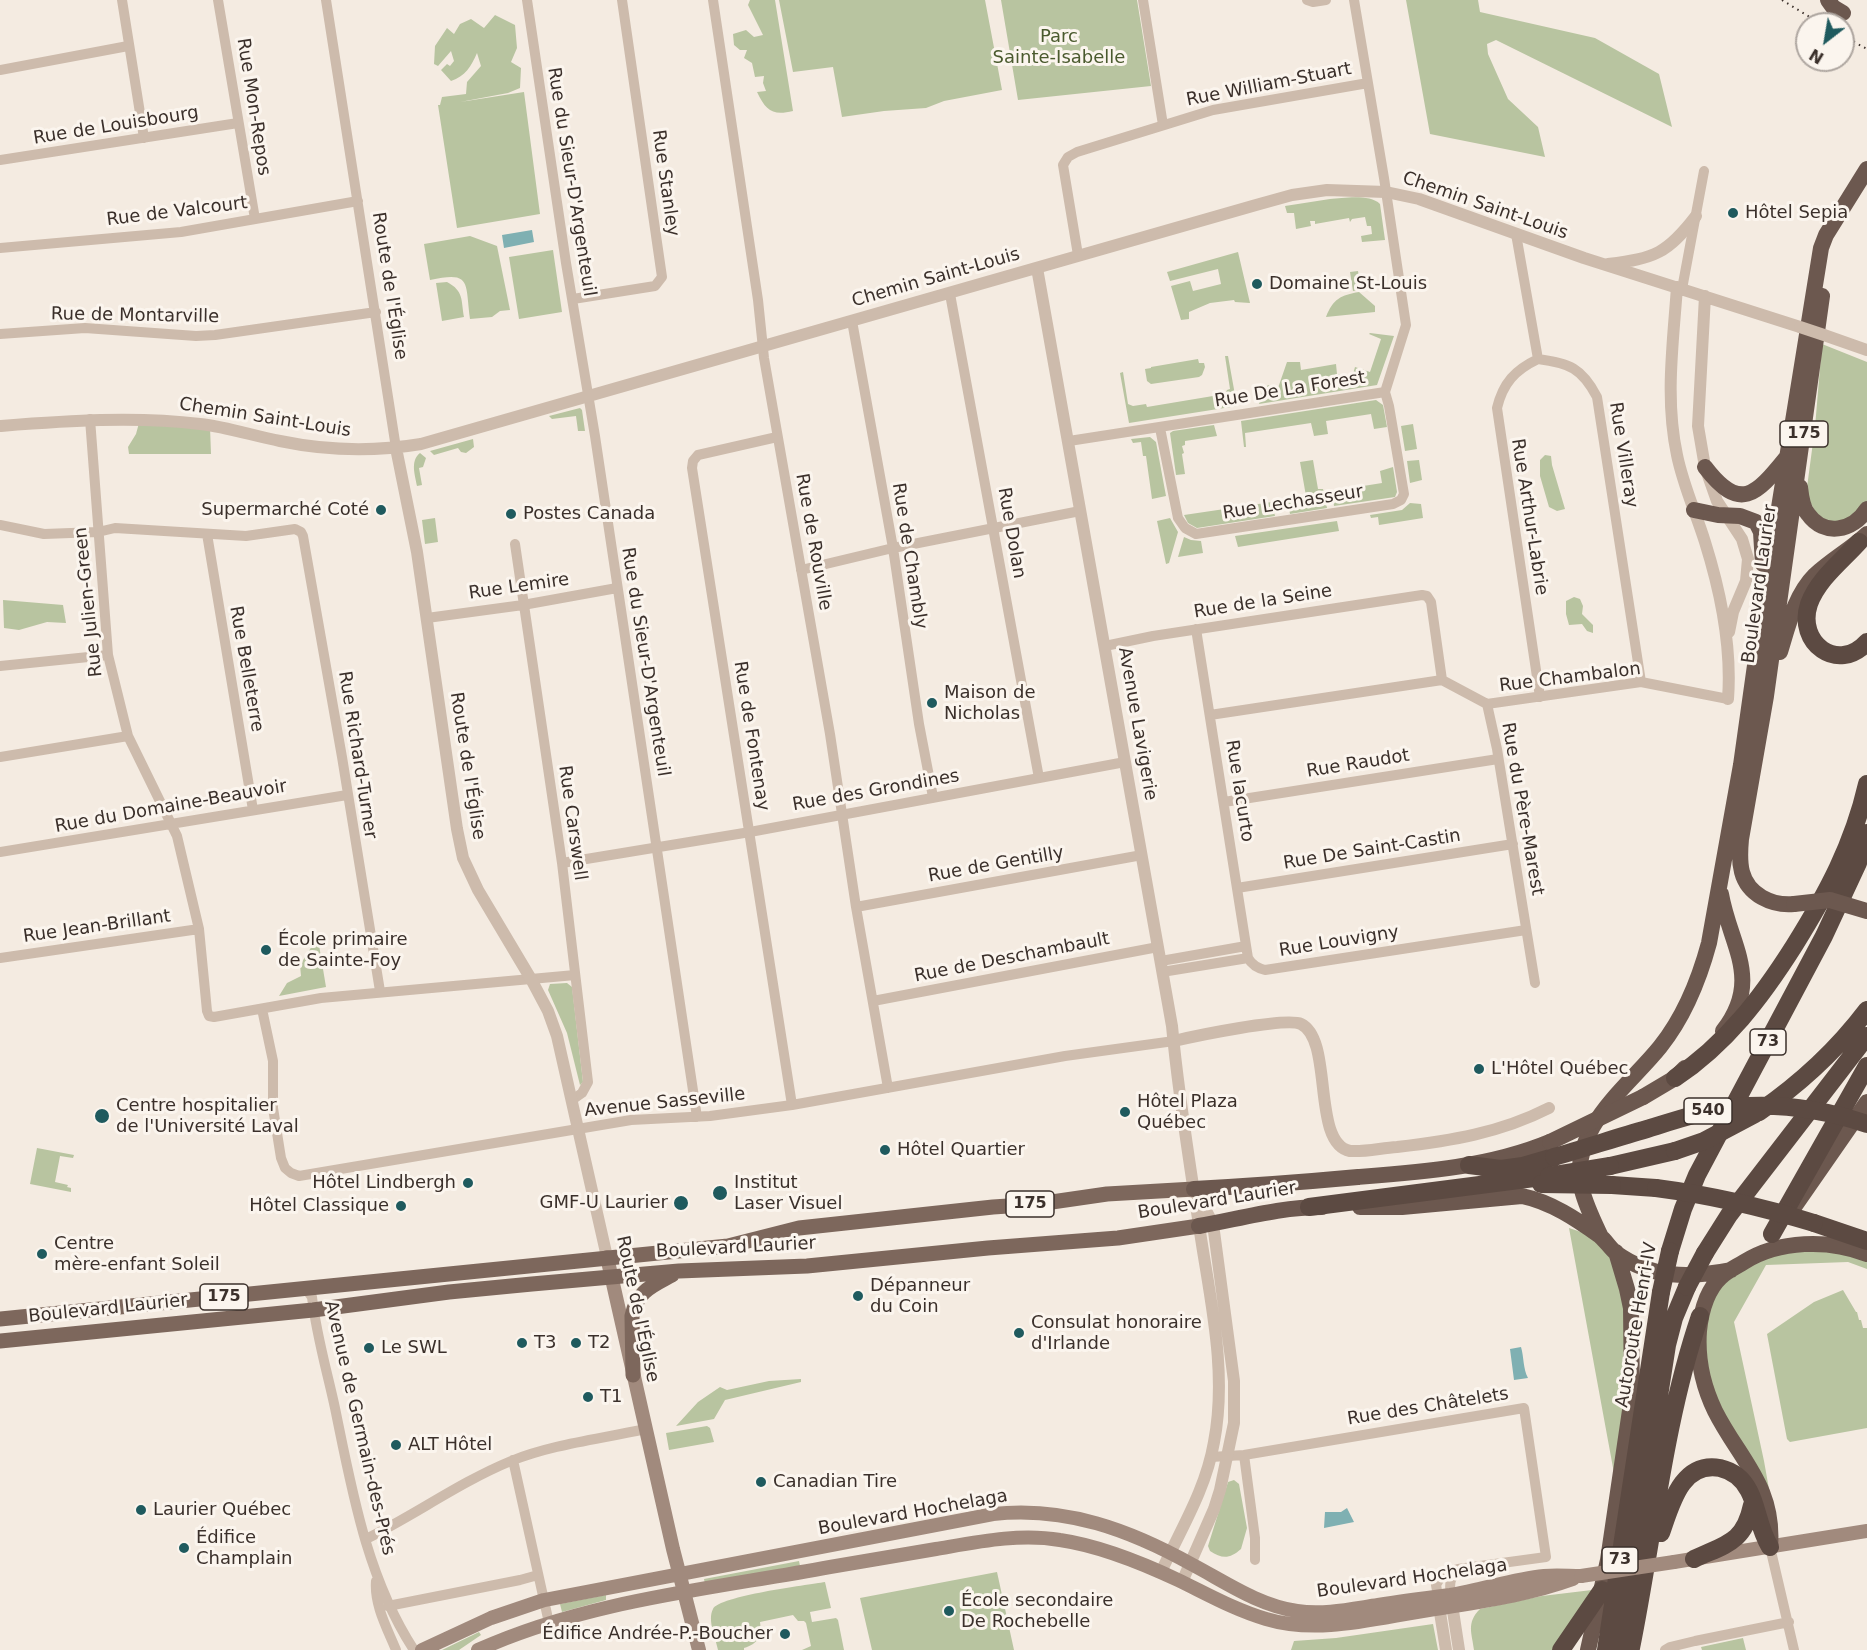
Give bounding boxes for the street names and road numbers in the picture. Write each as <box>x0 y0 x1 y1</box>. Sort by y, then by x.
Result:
street label: Rue Mon-Repos <box>231 37 275 177</box>
street label: Rue William-Stuart <box>1185 58 1353 112</box>
street label: Rue du Sieur-D'Argenteuil <box>542 66 600 298</box>
street label: Rue de Louisbourg <box>32 102 200 150</box>
street label: Rue Stanley <box>647 128 683 238</box>
street label: Chemin Saint-Louis <box>1399 168 1571 244</box>
street label: Rue de Valcourt <box>105 193 249 231</box>
street label: Route de l'Église <box>367 211 411 361</box>
street label: Chemin Saint-Louis <box>850 244 1022 312</box>
street label: Rue de Montarville <box>51 304 219 328</box>
street label: Rue De La Forest <box>1213 367 1367 413</box>
street label: Chemin Saint-Louis <box>178 394 352 442</box>
street label: Rue Villeray <box>1604 400 1642 510</box>
road number: 175 <box>1780 421 1828 447</box>
street label: Rue Arthur-Labrie <box>1506 437 1552 597</box>
street label: Rue de Rouville <box>790 472 836 612</box>
street label: Rue de Chambly <box>887 481 931 631</box>
street label: Rue Lechasseur <box>1221 481 1365 525</box>
street label: Rue Dolan <box>992 486 1030 580</box>
street label: Boulevard Laurier <box>1738 503 1782 665</box>
street label: Rue Julien-Green <box>70 526 108 678</box>
street label: Rue du Sieur-D'Argenteuil <box>616 546 674 778</box>
street label: Rue Lemire <box>467 569 571 605</box>
street label: Rue de la Seine <box>1192 580 1334 624</box>
street label: Rue Belleterre <box>224 604 268 734</box>
street label: Avenue Lavigerie <box>1113 646 1161 802</box>
street label: Rue Chambalon <box>1498 659 1642 697</box>
street label: Rue de Fontenay <box>728 660 774 812</box>
street label: Rue Richard-Turner <box>333 669 381 841</box>
street label: Route de l'Église <box>445 691 489 841</box>
street label: Rue du Père-Marest <box>1496 721 1548 897</box>
street label: Rue Iacurto <box>1220 738 1258 844</box>
street label: Rue Raudot <box>1305 745 1411 783</box>
street label: Rue Carswell <box>553 764 591 882</box>
street label: Rue des Grondines <box>791 766 961 816</box>
street label: Rue du Domaine-Beauvoir <box>53 776 289 838</box>
street label: Rue De Saint-Castin <box>1282 825 1462 875</box>
street label: Rue de Gentilly <box>927 842 1065 888</box>
street label: Rue Jean-Brillant <box>22 906 172 948</box>
street label: Rue Louvigny <box>1277 922 1401 962</box>
street label: Rue de Deschambault <box>913 928 1111 988</box>
road number: 73 <box>1750 1029 1786 1055</box>
street label: Avenue Sasseville <box>584 1084 746 1122</box>
road number: 540 <box>1684 1098 1732 1124</box>
street label: Boulevard Laurier <box>1136 1178 1298 1224</box>
road number: 175 <box>1006 1191 1054 1217</box>
street label: Boulevard Laurier <box>655 1233 817 1263</box>
street label: Route de l'Église <box>611 1234 663 1384</box>
street label: Autoroute Henri-IV <box>1612 1241 1662 1409</box>
road number: 175 <box>200 1284 248 1310</box>
street label: Boulevard Laurier <box>27 1290 189 1328</box>
street label: Avenue de Germain-des-Prés <box>319 1299 399 1557</box>
street label: Rue des Châtelets <box>1346 1384 1510 1430</box>
street label: Boulevard Hochelaga <box>816 1486 1010 1540</box>
road number: 73 <box>1602 1547 1638 1573</box>
street label: Boulevard Hochelaga <box>1315 1555 1509 1603</box>

